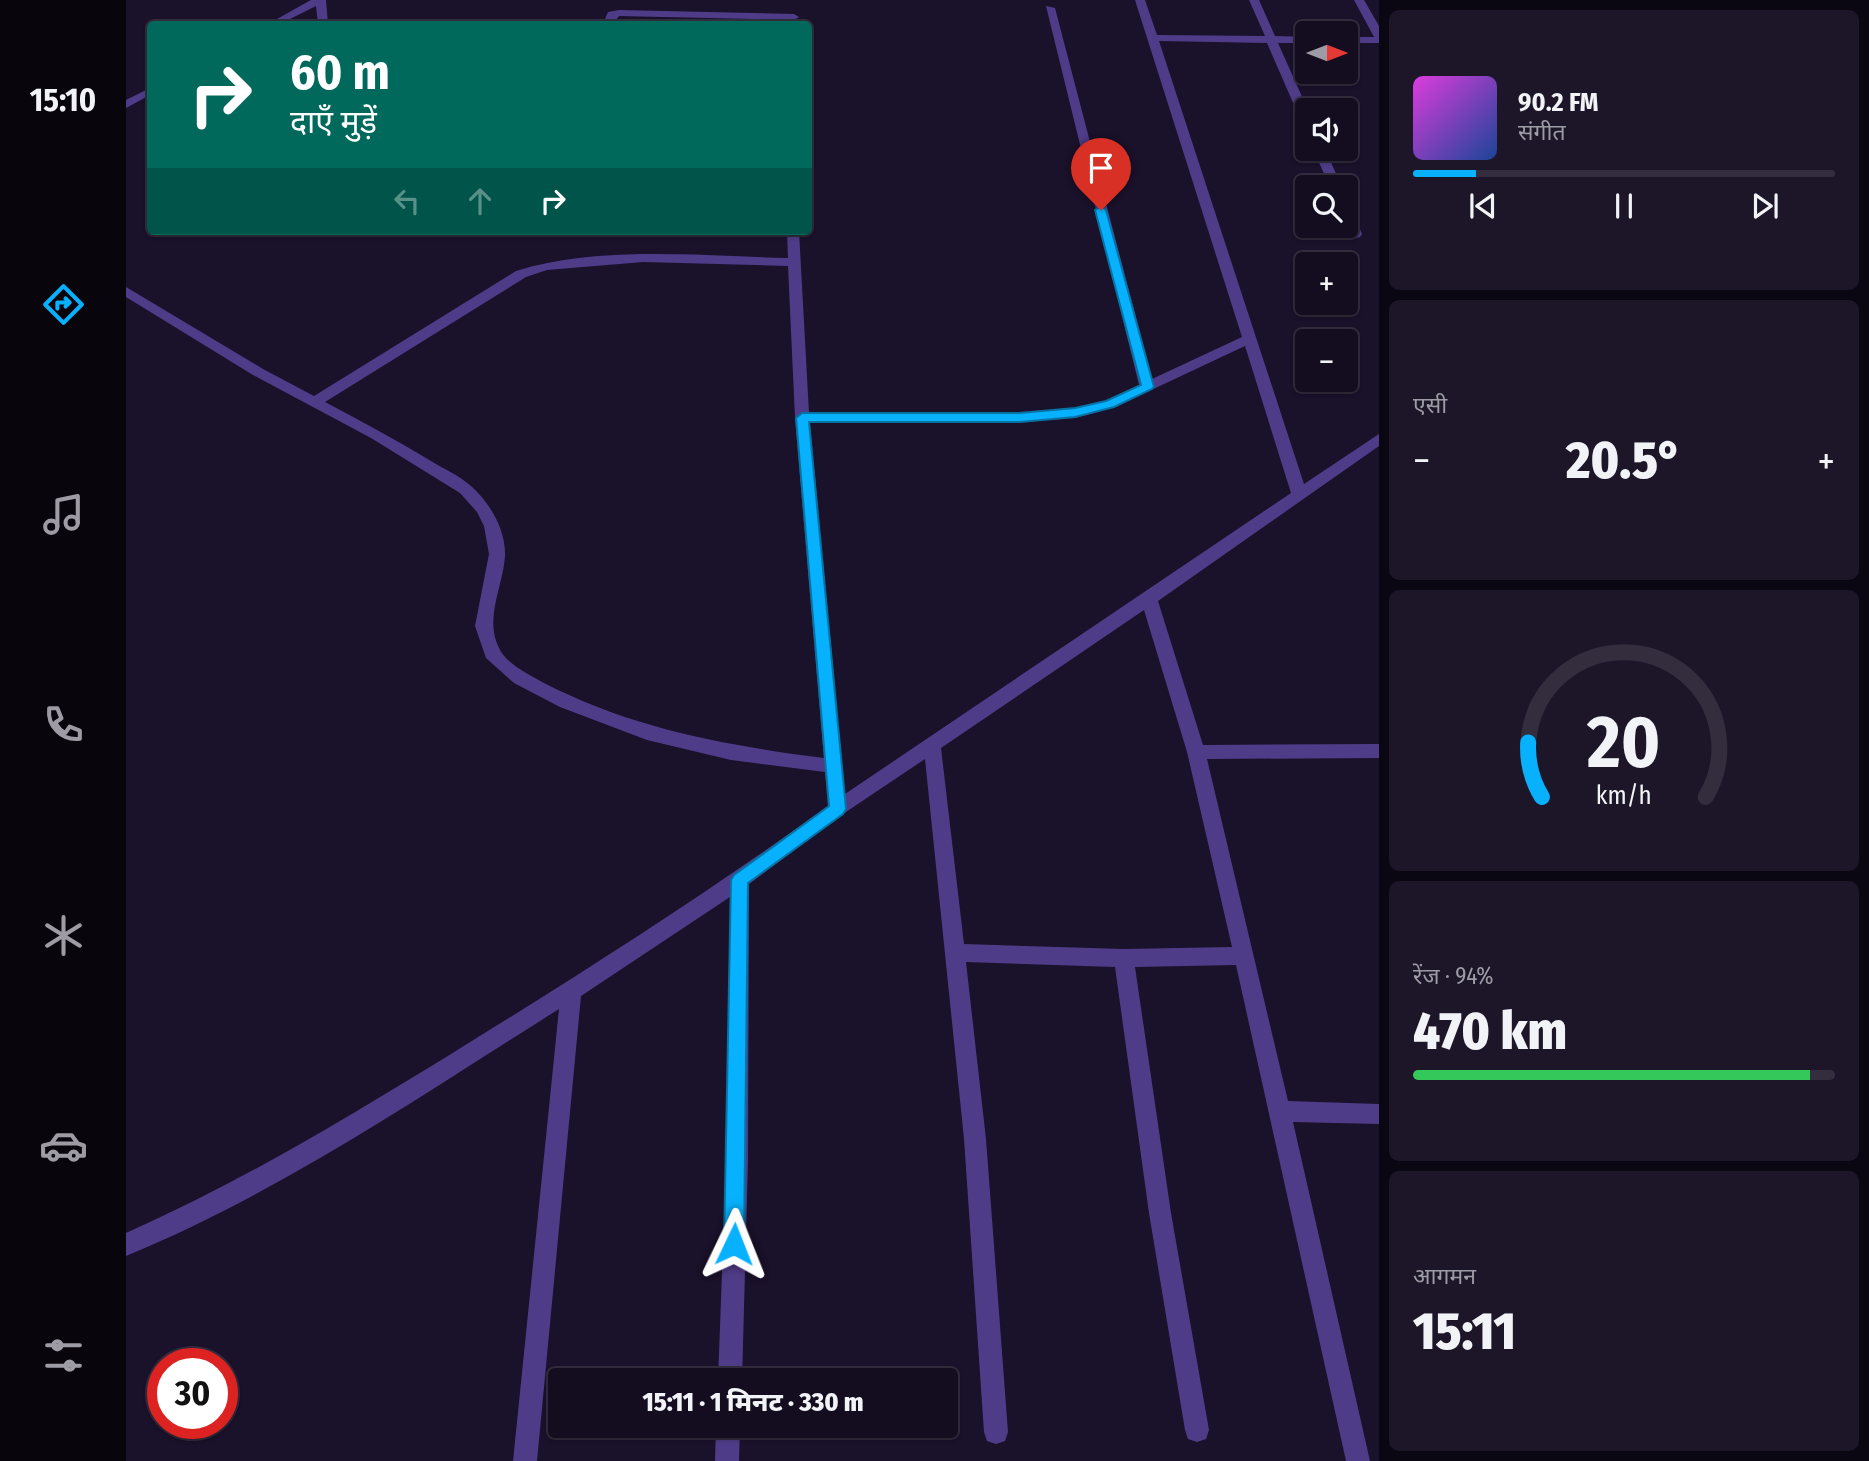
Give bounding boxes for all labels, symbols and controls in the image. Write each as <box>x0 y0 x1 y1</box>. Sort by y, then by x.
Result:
north arrow <box>1295 21 1358 84</box>
map controls <box>1295 21 1358 392</box>
text: 60 m <box>290 43 390 102</box>
icon: right <box>175 49 266 140</box>
text: 15:10 <box>30 81 96 119</box>
text: 90.2 FM <box>1518 87 1599 118</box>
button: sound <box>1295 98 1358 161</box>
text: दाएँ मुड़ें <box>290 103 377 141</box>
text: संगीत <box>1518 118 1566 146</box>
pin <box>1071 138 1131 210</box>
icon: arrive <box>1082 149 1120 187</box>
button: search <box>1295 175 1358 238</box>
icon: left <box>388 182 426 220</box>
icon: ahead <box>461 182 499 220</box>
icon: right <box>534 182 572 220</box>
icon: previous <box>1464 187 1502 225</box>
icon: pause <box>1605 187 1643 225</box>
icon: next <box>1746 187 1784 225</box>
button: + <box>1295 252 1358 315</box>
icon: directions <box>39 280 88 329</box>
button: − <box>1295 329 1358 392</box>
text: एसी <box>1413 391 1447 419</box>
text: 20.5° <box>1566 429 1682 492</box>
text: − <box>1413 438 1430 484</box>
text: + <box>1818 438 1835 484</box>
icon: music <box>39 490 88 539</box>
text: 20 <box>1586 699 1661 786</box>
icon: phone <box>39 700 88 749</box>
text: km/h <box>1596 780 1652 810</box>
icon: climate <box>39 911 88 960</box>
text: रेंज · 94% <box>1413 962 1494 990</box>
text: 470 km <box>1413 1000 1567 1063</box>
icon: car <box>39 1121 88 1170</box>
position arrow <box>697 1207 771 1281</box>
text: आगमन <box>1413 1262 1476 1290</box>
text: 15:11 <box>1413 1300 1516 1363</box>
icon: filters <box>39 1331 88 1380</box>
speed limit sign: 30 <box>147 1348 238 1439</box>
text: 15:11 · 1 मिनट · 330 m <box>642 1387 864 1418</box>

